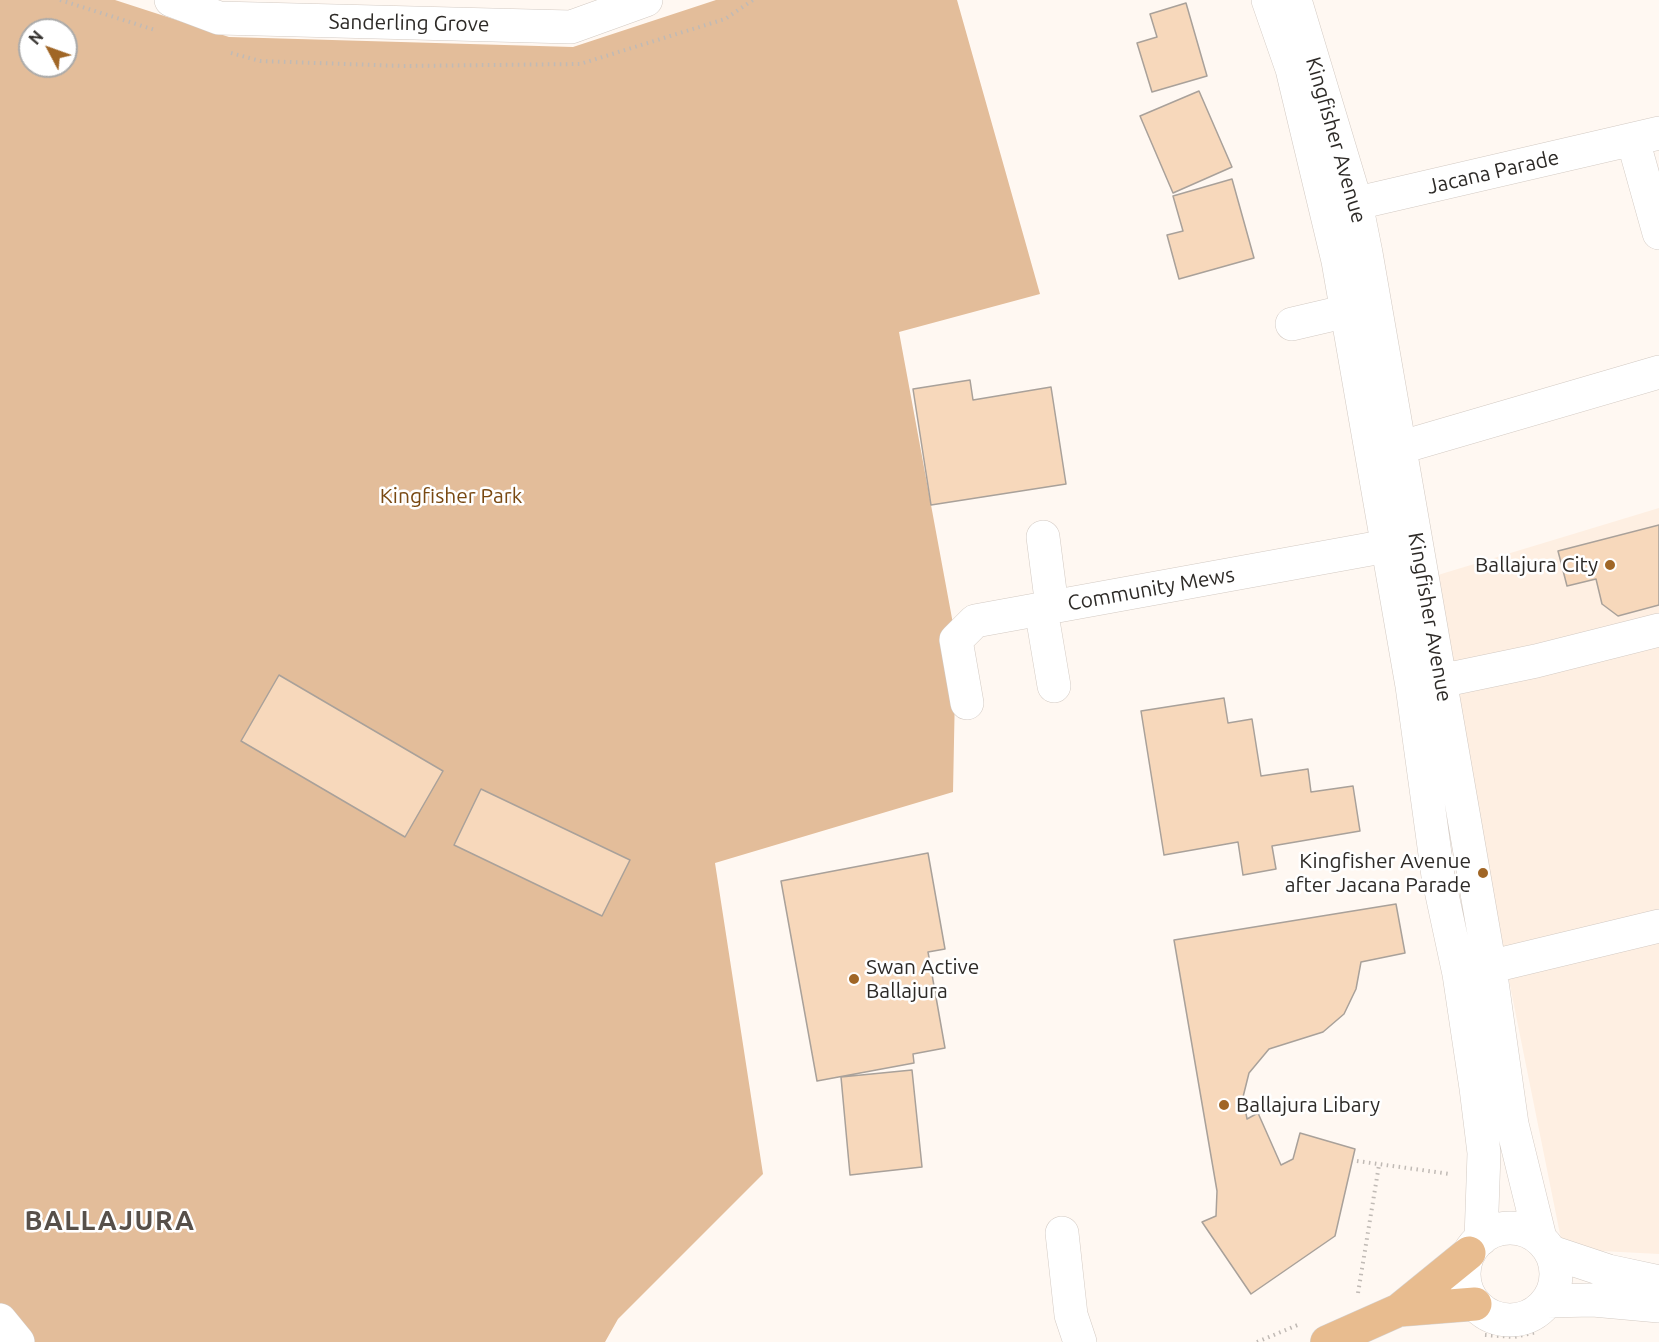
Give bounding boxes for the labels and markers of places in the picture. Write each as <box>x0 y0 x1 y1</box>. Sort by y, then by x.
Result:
place label: Ballajura City <box>1475 552 1598 578</box>
marker: Ballajura City <box>1603 558 1617 572</box>
place label: Kingfisher Avenue after Jacana Parade <box>1285 848 1471 898</box>
marker: Kingfisher Avenue after Jacana Parade <box>1476 866 1490 880</box>
place label: Swan Active Ballajura <box>866 954 979 1004</box>
marker: Swan Active Ballajura <box>847 972 861 986</box>
place label: Ballajura Libary <box>1236 1092 1380 1118</box>
marker: Ballajura Libary <box>1217 1098 1231 1112</box>

